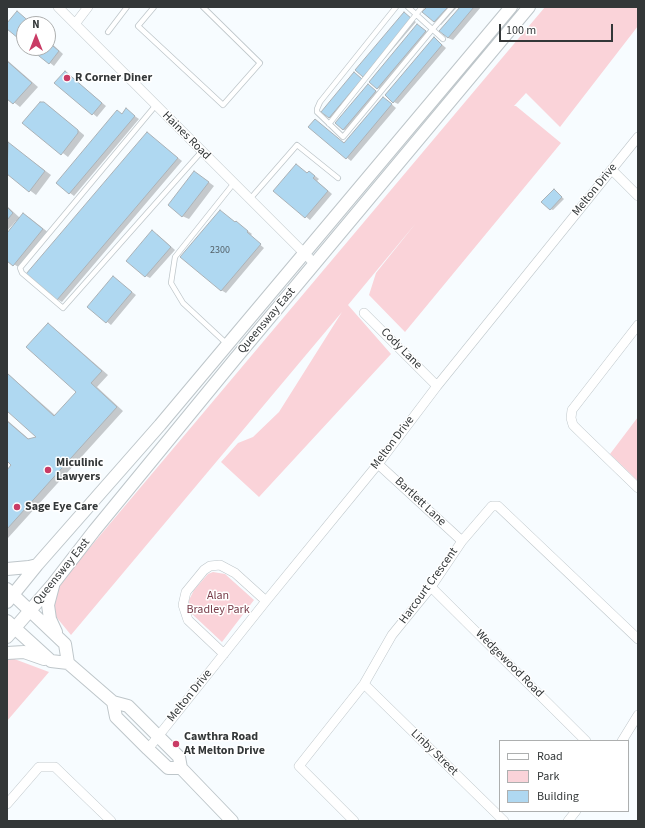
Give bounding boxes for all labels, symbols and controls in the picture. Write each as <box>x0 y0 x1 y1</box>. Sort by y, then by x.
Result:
north arrow <box>16 16 56 56</box>
scale bar <box>501 16 615 42</box>
text: N <box>32 17 40 32</box>
text: 100 m <box>506 22 536 39</box>
place label: R Corner Diner <box>75 71 152 85</box>
marker: R Corner Diner <box>62 73 72 83</box>
street label: Haines Road <box>159 109 213 163</box>
street label: Melton Drive <box>570 161 620 219</box>
house number: 2300 <box>210 245 230 257</box>
street label: Queensway East <box>235 285 299 357</box>
street label: Cody Lane <box>377 325 425 373</box>
street label: Melton Drive <box>368 413 418 473</box>
place label: Miculinic Lawyers <box>56 456 103 484</box>
marker: Miculinic Lawyers <box>43 465 53 475</box>
street label: Bartlett Lane <box>391 475 449 529</box>
place label: Sage Eye Care <box>25 500 98 514</box>
marker: Sage Eye Care <box>12 502 22 512</box>
street label: Queensway East <box>31 536 93 608</box>
street label: Harcourt Crescent <box>397 545 461 627</box>
park label: Alan Bradley Park <box>186 589 250 617</box>
street label: Wedgewood Road <box>472 627 546 701</box>
street label: Melton Drive <box>165 667 215 725</box>
street label: Linby Street <box>407 727 461 779</box>
place label: Cawthra Road At Melton Drive <box>184 730 265 758</box>
marker: Cawthra Road At Melton Drive <box>171 739 181 749</box>
legend <box>499 740 629 812</box>
text: Road <box>537 748 563 765</box>
text: Park <box>537 768 559 785</box>
text: Building <box>537 788 579 805</box>

